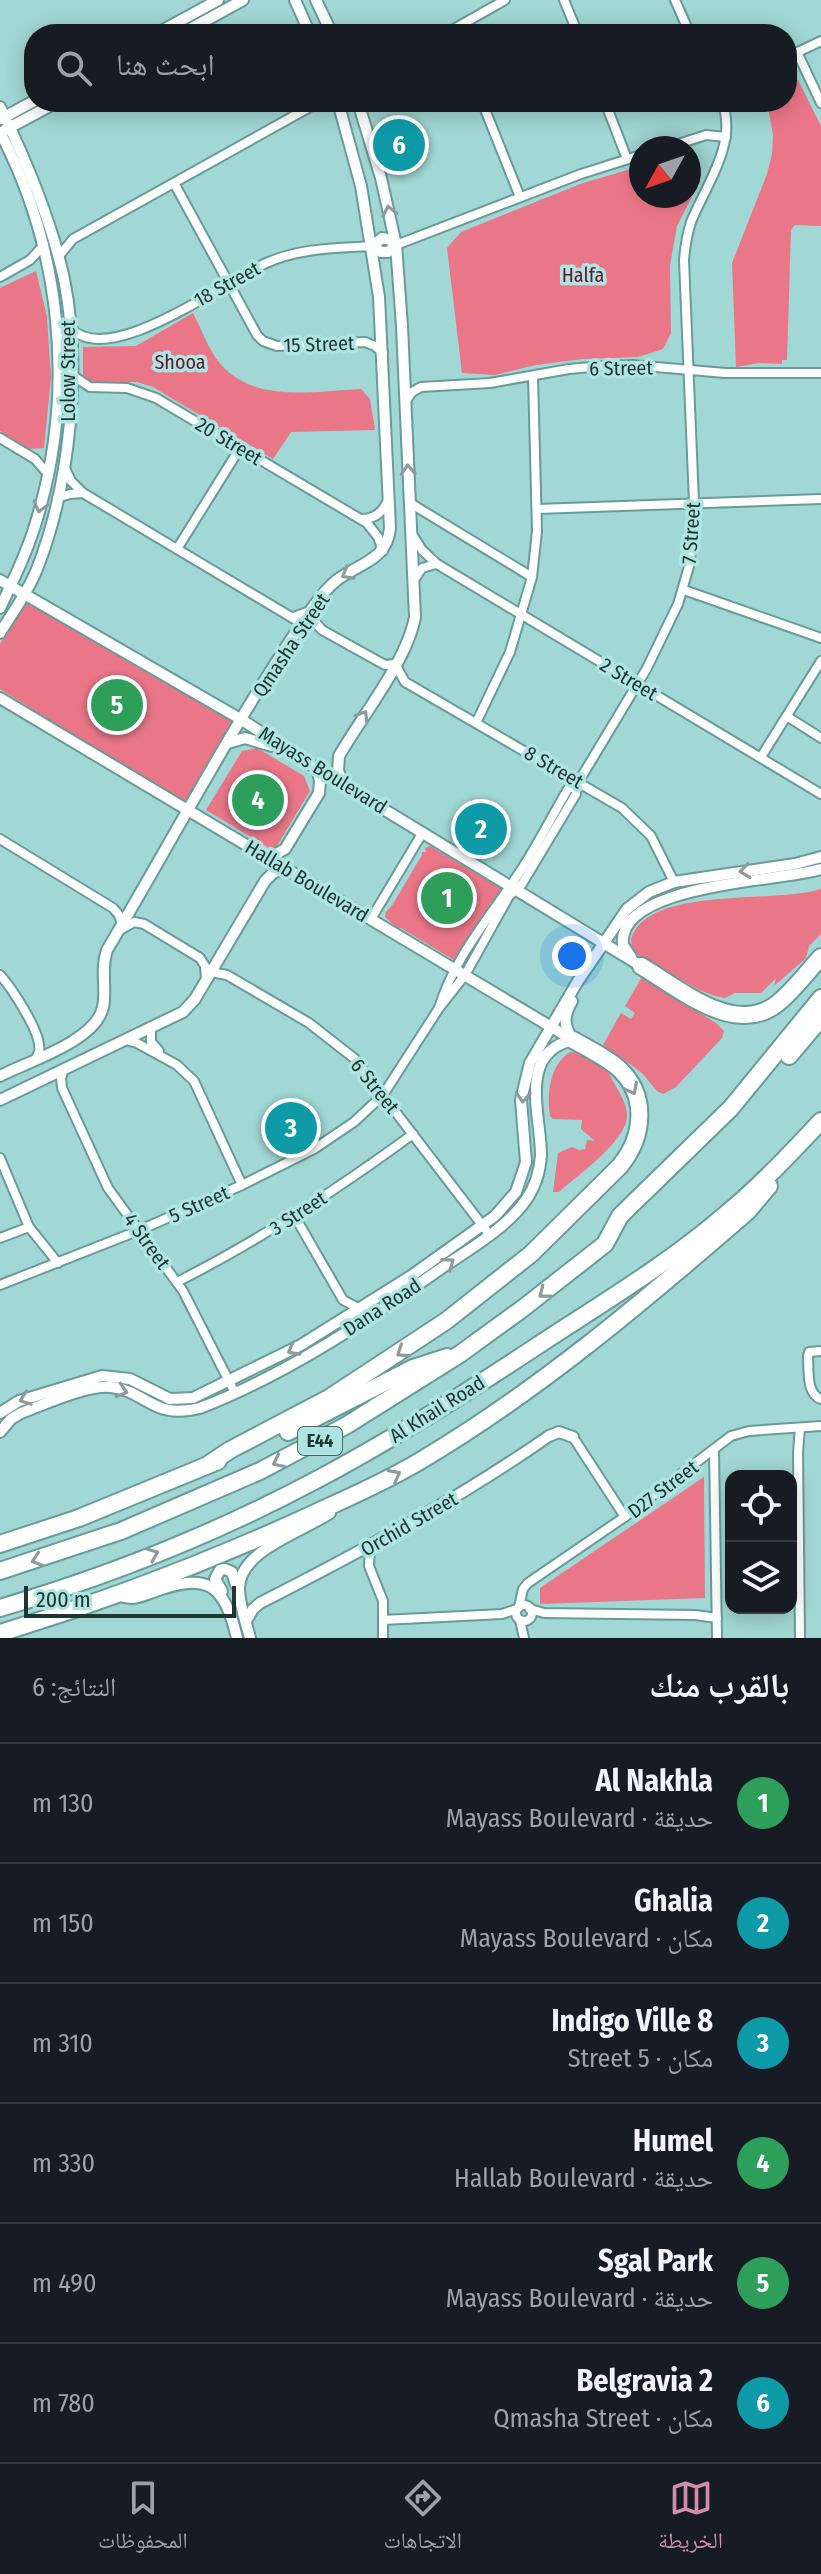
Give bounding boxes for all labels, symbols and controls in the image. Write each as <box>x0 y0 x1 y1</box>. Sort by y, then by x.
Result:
search box <box>24 24 797 112</box>
icon: search <box>52 46 96 90</box>
text: ابحث هنا <box>116 47 215 83</box>
pin: 6 <box>373 115 425 175</box>
north arrow <box>629 136 701 208</box>
one-way arrow <box>381 205 398 218</box>
street label: 18 Street <box>190 256 265 312</box>
park label: Halfa <box>562 263 604 287</box>
street label: Lolow Street <box>56 320 80 422</box>
street label: 15 Street <box>283 331 355 357</box>
park label: Shooa <box>154 350 206 374</box>
street label: 6 Street <box>589 355 654 381</box>
street label: 20 Street <box>191 412 267 470</box>
one-way arrow <box>400 463 417 476</box>
one-way arrow <box>33 500 49 514</box>
street label: 7 Street <box>677 501 705 565</box>
one-way arrow <box>341 564 356 580</box>
street label: Qmasha Street <box>247 588 335 702</box>
street label: 2 Street <box>596 653 662 706</box>
pin: 5 <box>91 675 143 735</box>
one-way arrow <box>354 710 369 725</box>
street label: Mayass Boulevard <box>255 721 391 819</box>
street label: 8 Street <box>520 741 588 794</box>
pin: 4 <box>232 770 284 830</box>
pin: 2 <box>455 799 507 859</box>
street label: Hallab Boulevard <box>241 835 373 927</box>
one-way arrow <box>738 862 752 879</box>
pin: 1 <box>421 868 473 928</box>
your location <box>552 936 592 976</box>
street label: 6 Street <box>346 1054 405 1119</box>
one-way arrow <box>622 1080 638 1095</box>
one-way arrow <box>514 1091 531 1104</box>
pin: 3 <box>265 1098 317 1158</box>
street label: 5 Street <box>165 1180 233 1228</box>
street label: 3 Street <box>265 1186 331 1240</box>
street label: 4 Street <box>119 1208 176 1274</box>
one-way arrow <box>441 1258 455 1273</box>
street label: Dana Road <box>339 1273 425 1341</box>
one-way arrow <box>538 1284 553 1298</box>
one-way arrow <box>287 1340 301 1355</box>
one-way arrow <box>396 1342 410 1357</box>
street label: Al Khail Road <box>385 1370 489 1448</box>
one-way arrow <box>114 1382 128 1398</box>
one-way arrow <box>19 1390 33 1406</box>
road number: E44 <box>298 1427 342 1455</box>
one-way arrow <box>271 1452 286 1468</box>
street label: D27 Street <box>623 1455 703 1523</box>
one-way arrow <box>386 1469 401 1484</box>
map controls <box>725 1470 797 1614</box>
button: locate <box>725 1470 797 1542</box>
street label: Orchid Street <box>356 1486 462 1561</box>
button: layers <box>725 1542 797 1614</box>
one-way arrow <box>145 1547 159 1563</box>
one-way arrow <box>31 1551 44 1567</box>
scale bar <box>24 1582 236 1618</box>
text: 200 m <box>36 1586 91 1613</box>
text: بالقرب منك <box>649 1665 789 1706</box>
text: النتائج: 6 <box>32 1672 116 1703</box>
text: Al Nakhla <box>595 1763 713 1799</box>
text: 130 m <box>32 1788 94 1819</box>
text: 1 <box>758 1788 769 1819</box>
text: حديقة · Mayass Boulevard <box>446 1803 713 1834</box>
text: Ghalia <box>634 1883 713 1919</box>
text: 150 m <box>32 1908 94 1939</box>
text: 2 <box>757 1908 769 1939</box>
text: مكان · Mayass Boulevard <box>460 1923 713 1954</box>
text: Indigo Ville 8 <box>552 2003 713 2039</box>
text: 310 m <box>32 2028 93 2059</box>
text: 3 <box>757 2028 769 2059</box>
text: مكان · 5 Street <box>568 2043 713 2074</box>
text: Humel <box>633 2123 713 2159</box>
text: 330 m <box>32 2148 95 2179</box>
text: 4 <box>756 2148 770 2179</box>
text: حديقة · Hallab Boulevard <box>454 2163 713 2194</box>
text: Sgal Park <box>598 2243 713 2279</box>
text: 490 m <box>32 2268 96 2299</box>
text: 5 <box>757 2268 769 2299</box>
text: حديقة · Mayass Boulevard <box>446 2283 713 2314</box>
text: Belgravia 2 <box>576 2363 713 2399</box>
text: 780 m <box>32 2388 95 2419</box>
text: 6 <box>756 2388 770 2419</box>
text: مكان · Qmasha Street <box>493 2403 713 2434</box>
tab: المحفوظات <box>98 2476 188 2562</box>
tab: الاتجاهات <box>384 2476 462 2562</box>
tab: الخريطة <box>658 2476 723 2562</box>

